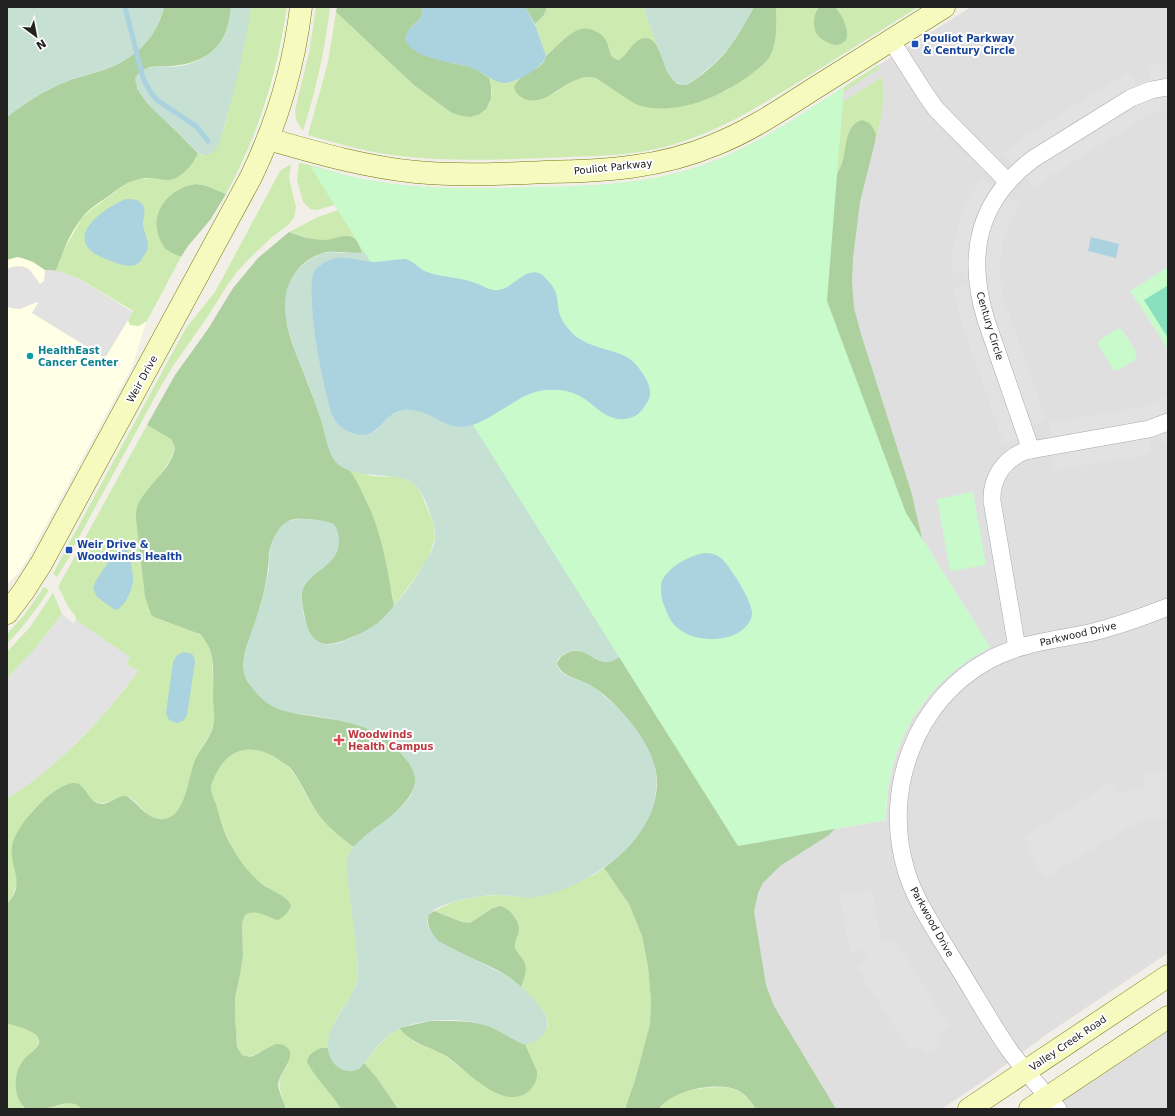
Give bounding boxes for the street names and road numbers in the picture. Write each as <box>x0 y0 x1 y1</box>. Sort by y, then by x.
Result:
street label: Pouliot Parkway <box>573 157 653 177</box>
street label: Century Circle <box>974 290 1006 362</box>
street label: Weir Drive <box>125 354 159 404</box>
street label: Parkwood Drive <box>1039 620 1117 648</box>
street label: Parkwood Drive <box>908 885 956 959</box>
street label: Valley Creek Road <box>1028 1013 1108 1073</box>

